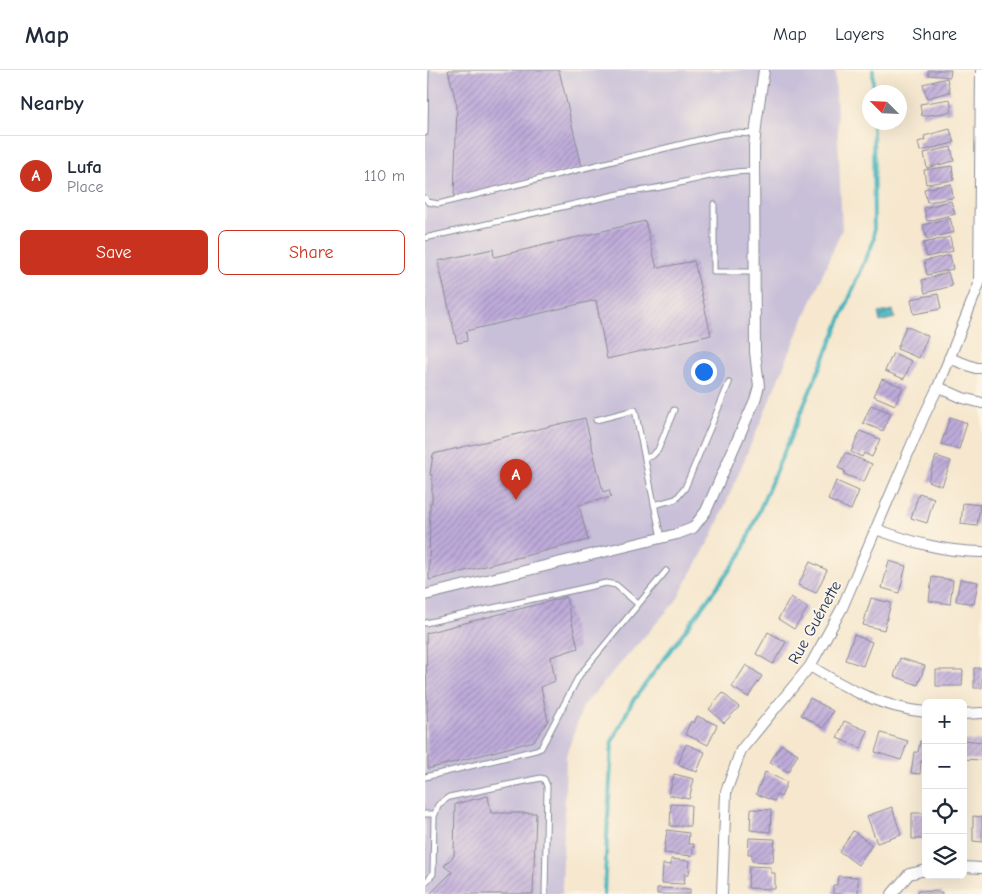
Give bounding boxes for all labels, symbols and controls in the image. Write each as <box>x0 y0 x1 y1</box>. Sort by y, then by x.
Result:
text: Map <box>25 21 69 49</box>
text: Map <box>773 24 807 45</box>
text: Layers <box>835 24 884 45</box>
text: Share <box>912 24 957 45</box>
north arrow <box>862 85 907 130</box>
text: Nearby <box>20 91 84 115</box>
text: Lufa <box>67 156 102 178</box>
text: A <box>32 167 40 185</box>
text: 110 m <box>364 167 405 185</box>
text: Place <box>67 178 103 196</box>
button: Save <box>20 230 208 275</box>
button: Share <box>218 230 405 275</box>
your location <box>691 359 717 385</box>
pin: A <box>500 459 532 500</box>
street label: Rue Guénette <box>785 578 845 667</box>
map controls <box>922 699 967 879</box>
button: + <box>922 699 967 744</box>
button: − <box>922 744 967 789</box>
button: locate <box>922 789 967 834</box>
button: layers <box>922 834 967 879</box>

